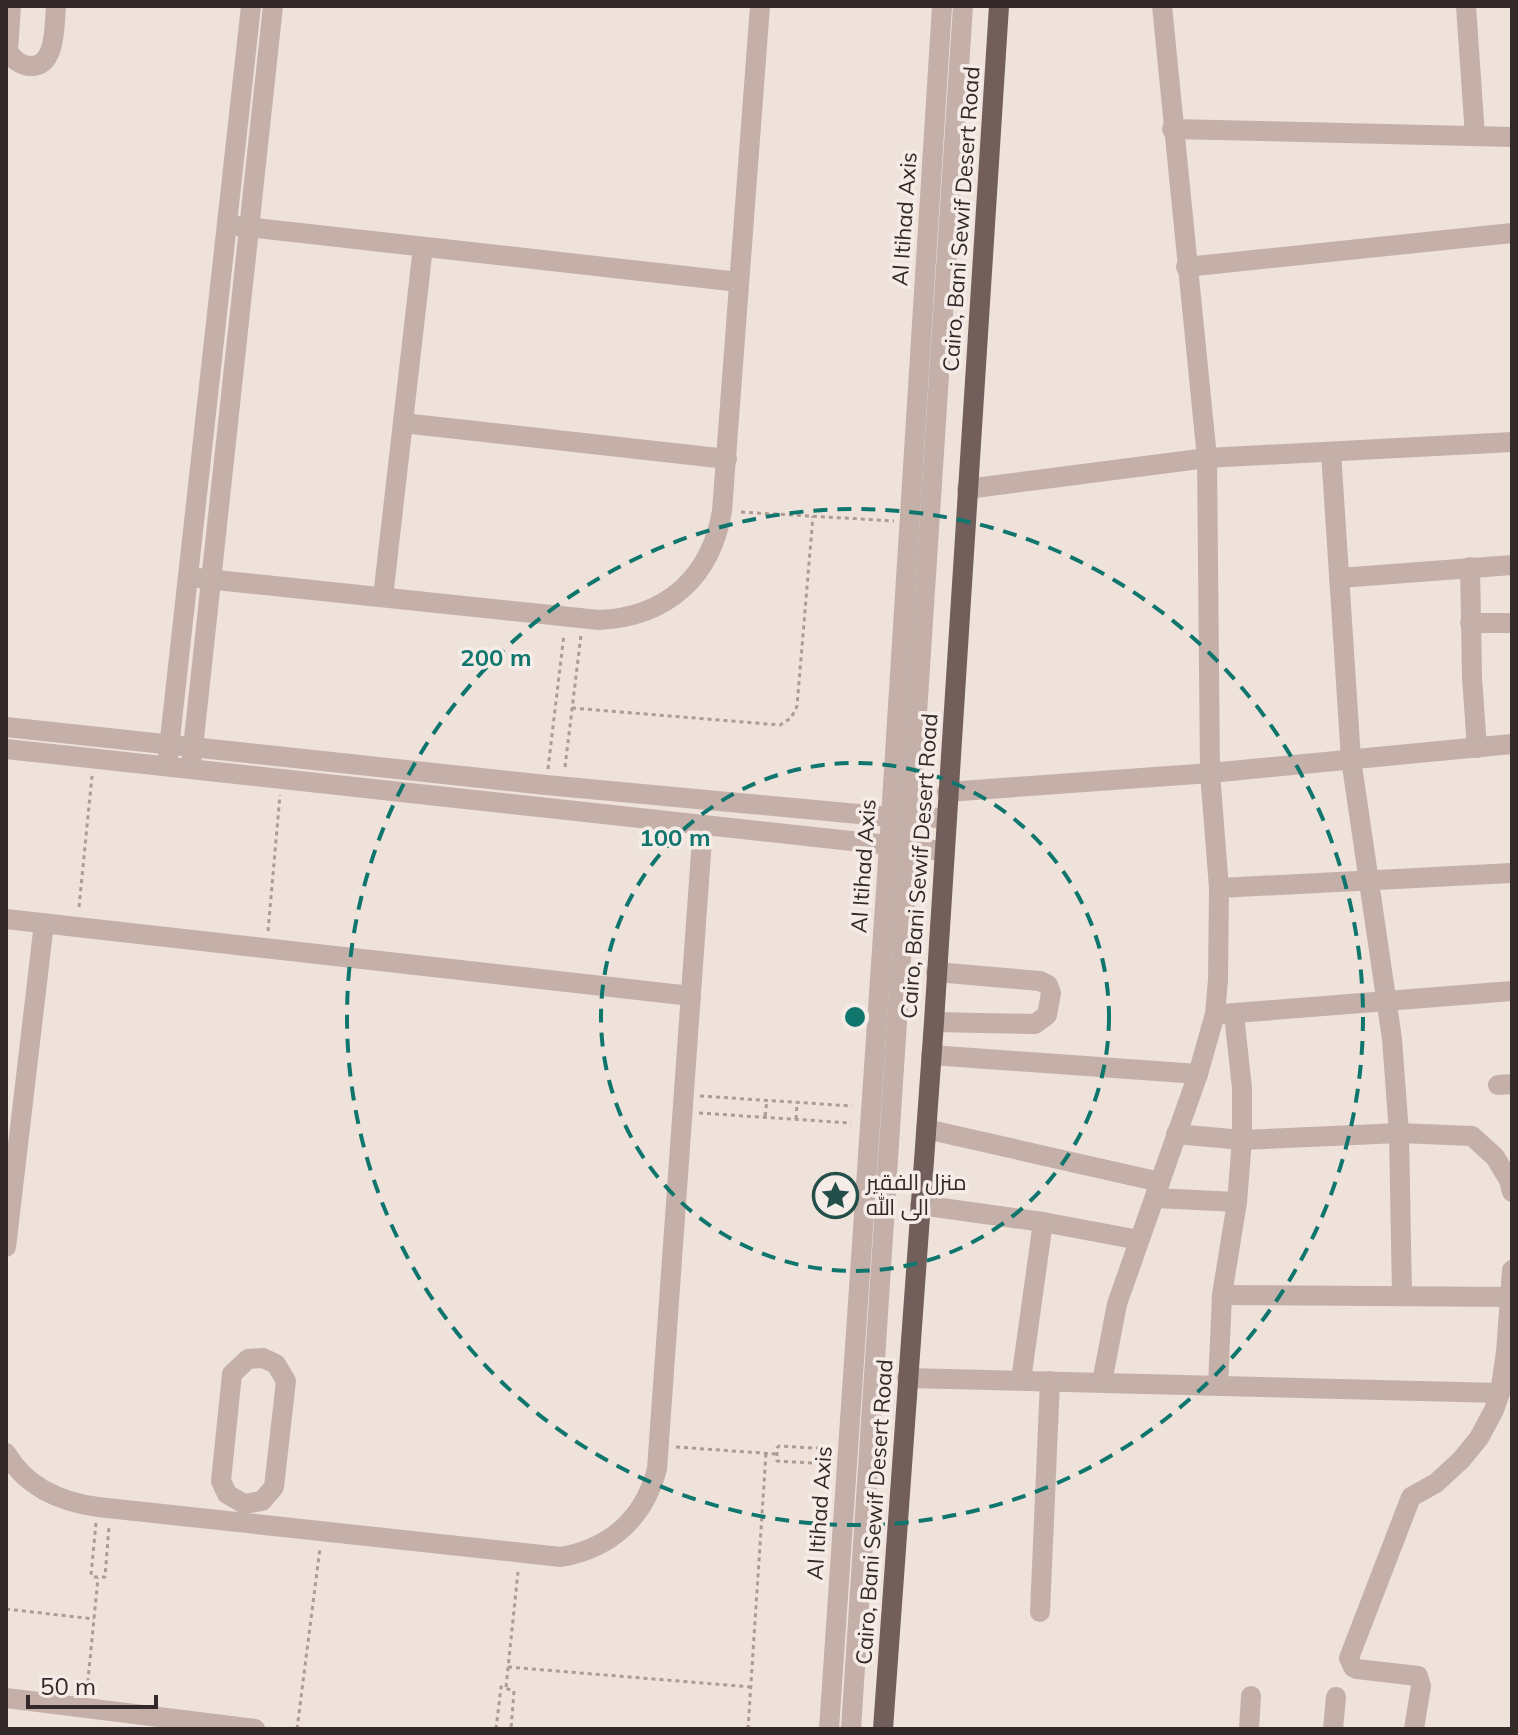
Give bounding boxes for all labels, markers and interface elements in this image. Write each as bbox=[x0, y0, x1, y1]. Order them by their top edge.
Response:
street label: Cairo, Bani Sewif Desert Road bbox=[936, 65, 986, 373]
street label: Al Itihad Axis bbox=[885, 151, 923, 287]
text: 200 m bbox=[460, 642, 532, 672]
street label: Cairo, Bani Sewif Desert Road bbox=[894, 712, 944, 1020]
street label: Al Itihad Axis bbox=[844, 798, 882, 934]
text: 100 m bbox=[639, 822, 711, 852]
centre of rings bbox=[841, 1003, 869, 1031]
place label: منزل الفقير الى الله bbox=[864, 1168, 967, 1221]
place icon: منزل الفقير الى الله bbox=[811, 1171, 859, 1219]
street label: Cairo, Bani Sewif Desert Road bbox=[849, 1358, 899, 1666]
street label: Al Itihad Axis bbox=[800, 1445, 838, 1581]
scale bar bbox=[28, 1659, 156, 1709]
text: 50 m bbox=[40, 1671, 96, 1701]

